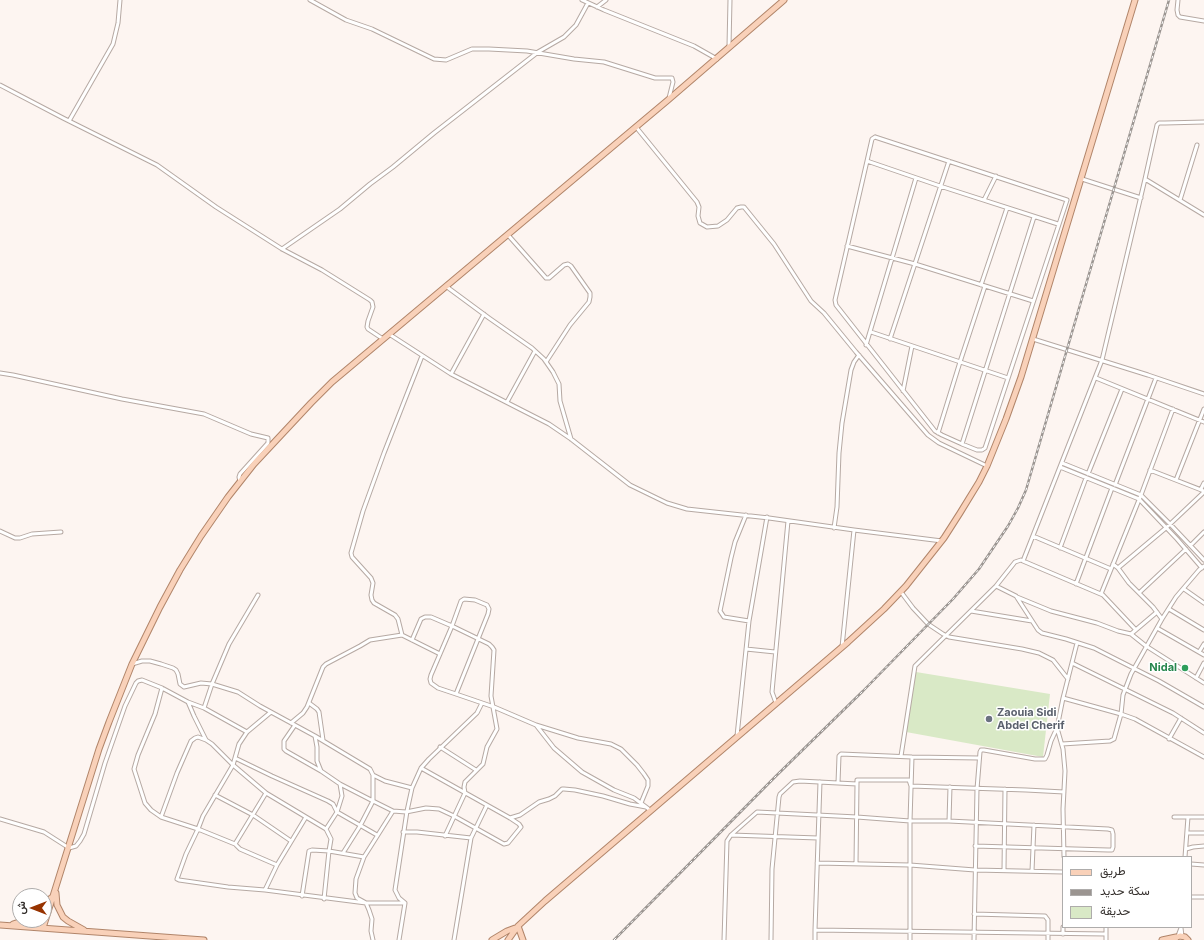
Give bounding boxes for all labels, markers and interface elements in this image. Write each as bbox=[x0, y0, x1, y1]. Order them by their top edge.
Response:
place label: Nidal bbox=[1149, 661, 1177, 675]
marker: Nidal bbox=[1180, 663, 1190, 673]
place label: Zaouia Sidi Abdel Cherif bbox=[997, 706, 1065, 732]
marker: Zaouia Sidi Abdel Cherif bbox=[984, 714, 994, 724]
legend bbox=[1062, 856, 1192, 928]
text: طريق bbox=[1100, 863, 1125, 878]
text: سكة حديد bbox=[1100, 883, 1150, 898]
north arrow bbox=[12, 888, 52, 928]
text: ش bbox=[14, 901, 28, 915]
text: حديقة bbox=[1100, 903, 1130, 918]

